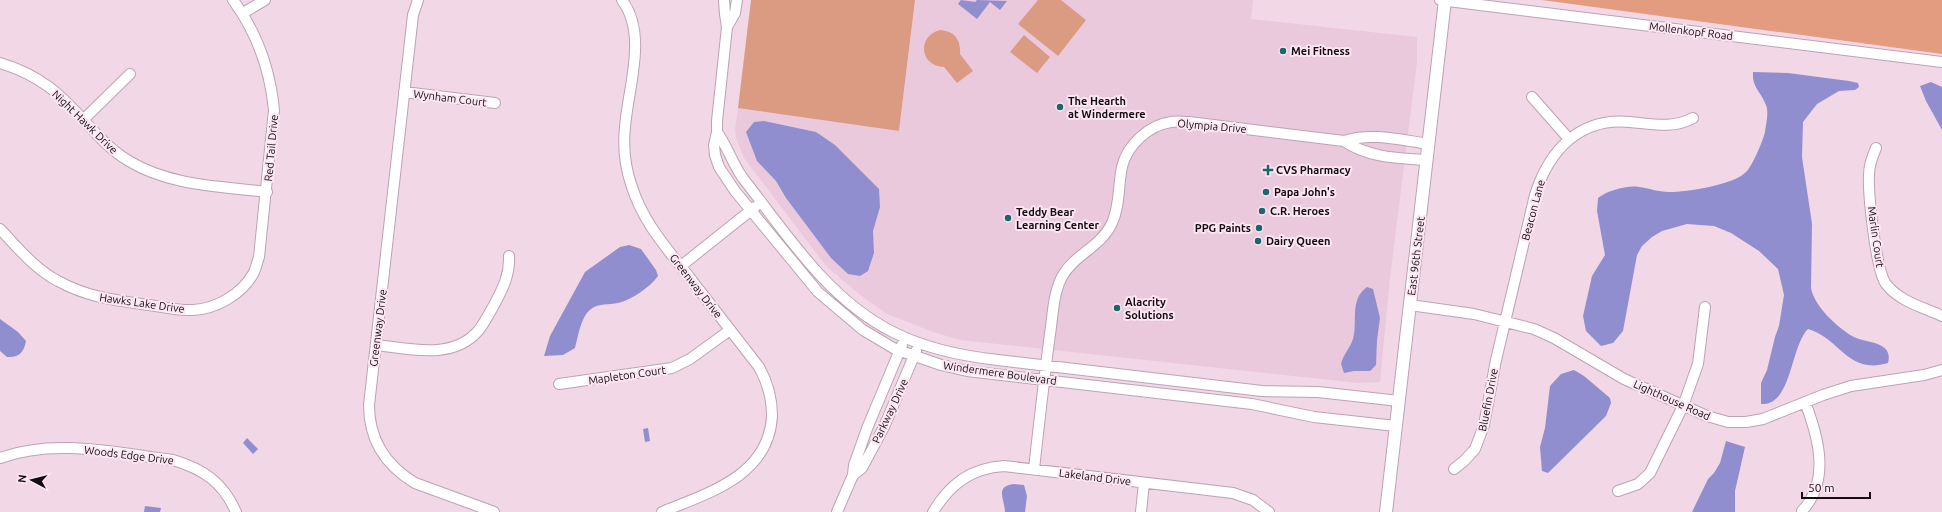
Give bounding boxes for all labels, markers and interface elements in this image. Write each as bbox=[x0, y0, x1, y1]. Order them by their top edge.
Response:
street label: Mollenkopf Road bbox=[1648, 20, 1734, 42]
place label: Mei Fitness bbox=[1291, 45, 1350, 57]
marker: Mei Fitness bbox=[1278, 46, 1288, 56]
street label: Night Hawk Drive bbox=[50, 88, 120, 156]
street label: Wynham Court bbox=[413, 88, 488, 109]
place label: The Hearth at Windermere bbox=[1068, 95, 1146, 120]
marker: The Hearth at Windermere bbox=[1055, 102, 1065, 112]
street label: Red Tail Drive bbox=[262, 114, 280, 182]
street label: Olympia Drive bbox=[1177, 117, 1247, 135]
place label: CVS Pharmacy bbox=[1276, 164, 1351, 176]
marker: CVS Pharmacy bbox=[1263, 165, 1273, 175]
street label: Beacon Lane bbox=[1519, 178, 1547, 242]
place label: Papa John's bbox=[1274, 186, 1335, 198]
marker: Papa John's bbox=[1261, 187, 1271, 197]
place label: C.R. Heroes bbox=[1270, 205, 1330, 217]
place label: Teddy Bear Learning Center bbox=[1016, 206, 1099, 231]
marker: C.R. Heroes bbox=[1257, 206, 1267, 216]
street label: Marlin Court bbox=[1866, 206, 1886, 269]
marker: Teddy Bear Learning Center bbox=[1003, 213, 1013, 223]
street label: East 96th Street bbox=[1405, 215, 1427, 296]
place label: PPG Paints bbox=[1195, 222, 1251, 234]
marker: PPG Paints bbox=[1254, 223, 1264, 233]
place label: Dairy Queen bbox=[1266, 235, 1331, 247]
marker: Dairy Queen bbox=[1253, 236, 1263, 246]
street label: Greenway Drive bbox=[667, 252, 725, 320]
street label: Greenway Drive bbox=[367, 289, 389, 367]
street label: Hawks Lake Drive bbox=[99, 291, 185, 315]
place label: Alacrity Solutions bbox=[1125, 296, 1174, 321]
marker: Alacrity Solutions bbox=[1112, 303, 1122, 313]
street label: Windermere Boulevard bbox=[942, 359, 1058, 387]
street label: Mapleton Court bbox=[588, 364, 667, 386]
street label: Bluefin Drive bbox=[1476, 367, 1500, 433]
street label: Parkway Drive bbox=[870, 377, 910, 445]
street label: Lighthouse Road bbox=[1632, 378, 1712, 422]
street label: Woods Edge Drive bbox=[84, 444, 174, 466]
north arrow bbox=[12, 460, 52, 500]
street label: Lakeland Drive bbox=[1058, 467, 1132, 487]
text: N bbox=[16, 474, 29, 484]
scale bar bbox=[1802, 474, 1870, 500]
text: 50 m bbox=[1808, 481, 1835, 494]

